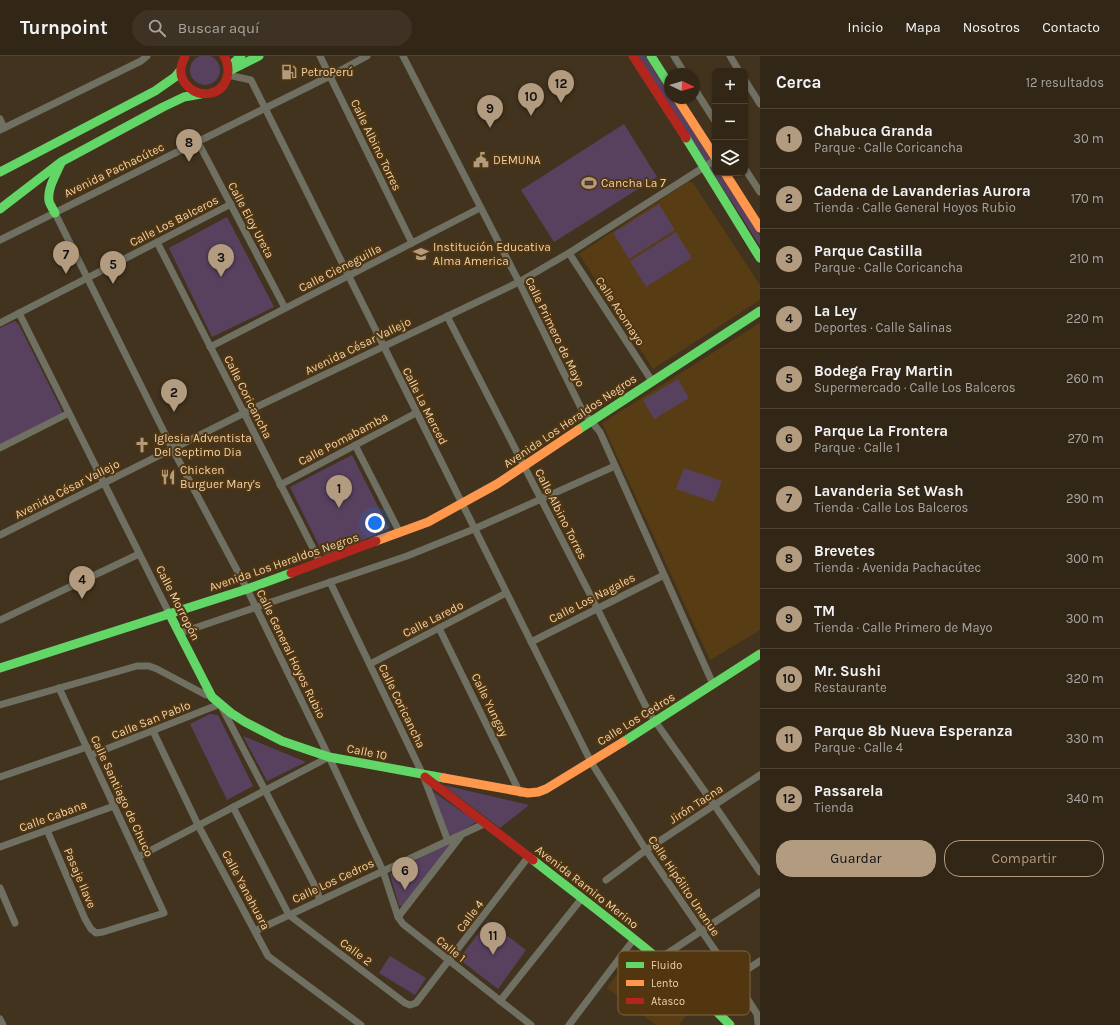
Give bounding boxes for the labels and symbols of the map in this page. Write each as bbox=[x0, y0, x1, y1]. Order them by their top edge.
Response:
fuel station icon: PetroPerú bbox=[280, 63, 298, 81]
place label: PetroPerú bbox=[301, 65, 354, 79]
north arrow bbox=[664, 68, 700, 104]
pin: 12 bbox=[548, 70, 574, 103]
pin: 10 bbox=[518, 83, 544, 116]
pin: 9 bbox=[477, 95, 503, 128]
street label: Calle Albino Torres bbox=[348, 97, 404, 193]
pin: 8 bbox=[176, 129, 202, 162]
street label: Avenida Pachacútec bbox=[62, 140, 166, 200]
public building icon: DEMUNA bbox=[472, 151, 490, 169]
place label: DEMUNA bbox=[493, 153, 541, 167]
sports icon: Cancha La 7 bbox=[580, 174, 598, 192]
place label: Cancha La 7 bbox=[601, 176, 666, 190]
street label: Calle Eloy Ureta bbox=[225, 180, 277, 260]
street label: Calle Los Balceros bbox=[127, 193, 221, 249]
place label: Institución Educativa Alma America bbox=[433, 240, 551, 268]
pin: 7 bbox=[53, 241, 79, 274]
street label: Calle Cieneguilla bbox=[296, 241, 384, 295]
pin: 3 bbox=[208, 244, 234, 277]
school or university icon: Institución Educativa Alma America bbox=[412, 245, 430, 263]
pin: 5 bbox=[100, 251, 126, 284]
street label: Calle Acomayo bbox=[593, 274, 647, 348]
street label: Calle Primero de Mayo bbox=[522, 275, 588, 389]
street label: Avenida César Vallejo bbox=[303, 314, 413, 378]
street label: Calle Coricancha bbox=[221, 353, 275, 441]
street label: Calle La Merced bbox=[399, 365, 451, 447]
street label: Avenida Los Heraldos Negros bbox=[501, 371, 639, 471]
pin: 2 bbox=[161, 379, 187, 412]
street label: Calle Pomabamba bbox=[296, 409, 390, 469]
place label: Iglesia Adventista Del Septimo Dia bbox=[154, 431, 252, 459]
church icon: Iglesia Adventista Del Septimo Dia bbox=[133, 436, 151, 454]
street label: Avenida César Vallejo bbox=[12, 456, 122, 522]
place label: Chicken Burguer Mary's bbox=[180, 463, 261, 491]
street label: Calle Albino Torres bbox=[532, 466, 590, 562]
restaurant icon: Chicken Burguer Mary's bbox=[159, 468, 177, 486]
pin: 1 bbox=[326, 475, 352, 508]
your location bbox=[365, 513, 385, 533]
street label: Avenida Los Heraldos Negros bbox=[207, 530, 361, 594]
street label: Calle Morropón bbox=[153, 563, 203, 643]
pin: 4 bbox=[69, 566, 95, 599]
street label: Calle Los Nagales bbox=[546, 570, 638, 626]
street label: Calle General Hoyos Rubio bbox=[254, 587, 328, 721]
street label: Calle Laredo bbox=[400, 598, 466, 640]
street label: Calle Coricancha bbox=[376, 662, 428, 750]
street label: Calle Yungay bbox=[469, 671, 512, 739]
street label: Calle Los Cedros bbox=[595, 690, 677, 748]
street label: Calle San Pablo bbox=[109, 698, 193, 742]
street label: Calle Santiago de Chuco bbox=[88, 733, 156, 859]
street label: Calle 10 bbox=[346, 741, 388, 763]
street label: Jirón Tacna bbox=[667, 782, 725, 826]
street label: Calle Cabana bbox=[17, 797, 89, 835]
street label: Calle Hipólito Unanue bbox=[645, 833, 723, 939]
street label: Avenida Ramiro Merino bbox=[533, 842, 641, 932]
street label: Pasaje Ilave bbox=[61, 846, 99, 910]
street label: Calle Yanahuara bbox=[219, 848, 273, 932]
street label: Calle Los Cedros bbox=[290, 856, 376, 906]
pin: 6 bbox=[392, 857, 418, 890]
street label: Calle 4 bbox=[453, 897, 487, 935]
pin: 11 bbox=[480, 922, 506, 955]
street label: Calle 1 bbox=[434, 933, 468, 965]
street label: Calle 2 bbox=[337, 935, 375, 969]
legend bbox=[618, 951, 750, 1015]
text: Fluido bbox=[651, 959, 682, 972]
text: Lento bbox=[651, 977, 679, 990]
text: Atasco bbox=[651, 995, 685, 1008]

